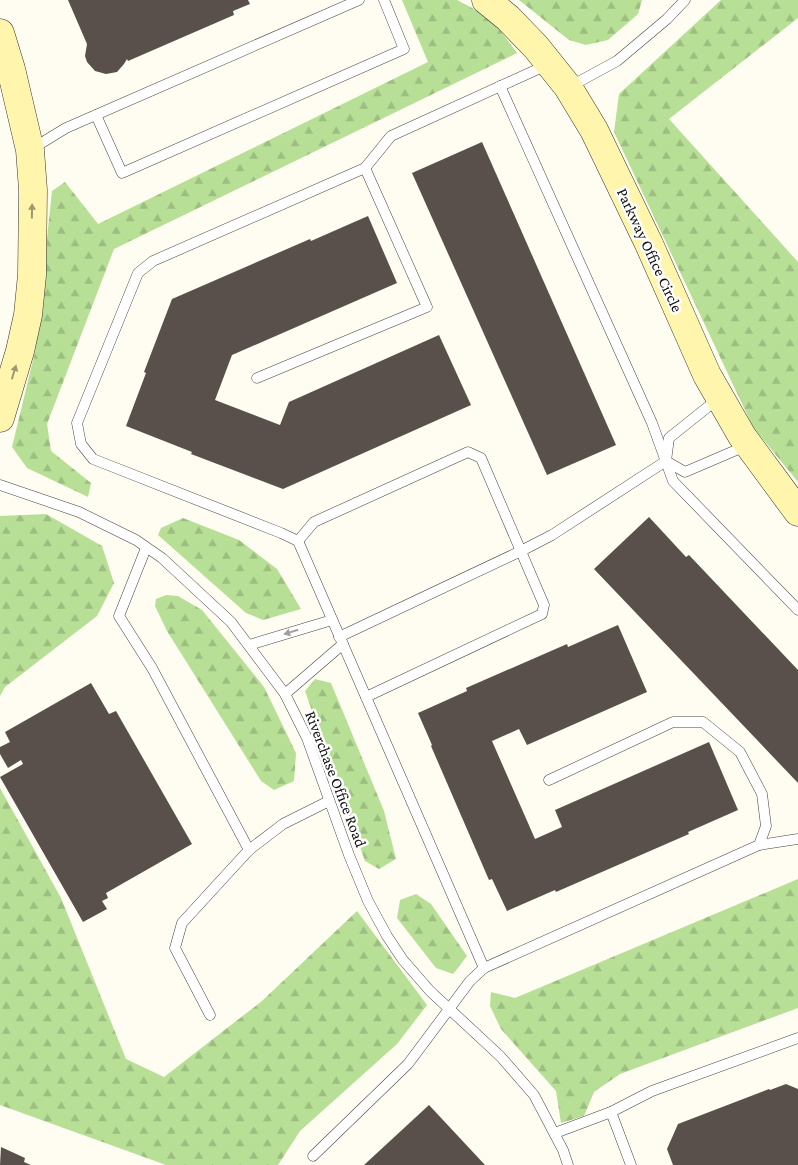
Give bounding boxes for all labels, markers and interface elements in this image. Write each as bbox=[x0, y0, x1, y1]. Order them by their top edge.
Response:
street label: Parkway Office Circle bbox=[613, 185, 686, 315]
one-way arrow bbox=[29, 203, 37, 219]
one-way arrow bbox=[11, 364, 18, 379]
one-way arrow bbox=[283, 629, 298, 637]
street label: Riverchase Office Road bbox=[302, 708, 370, 850]

